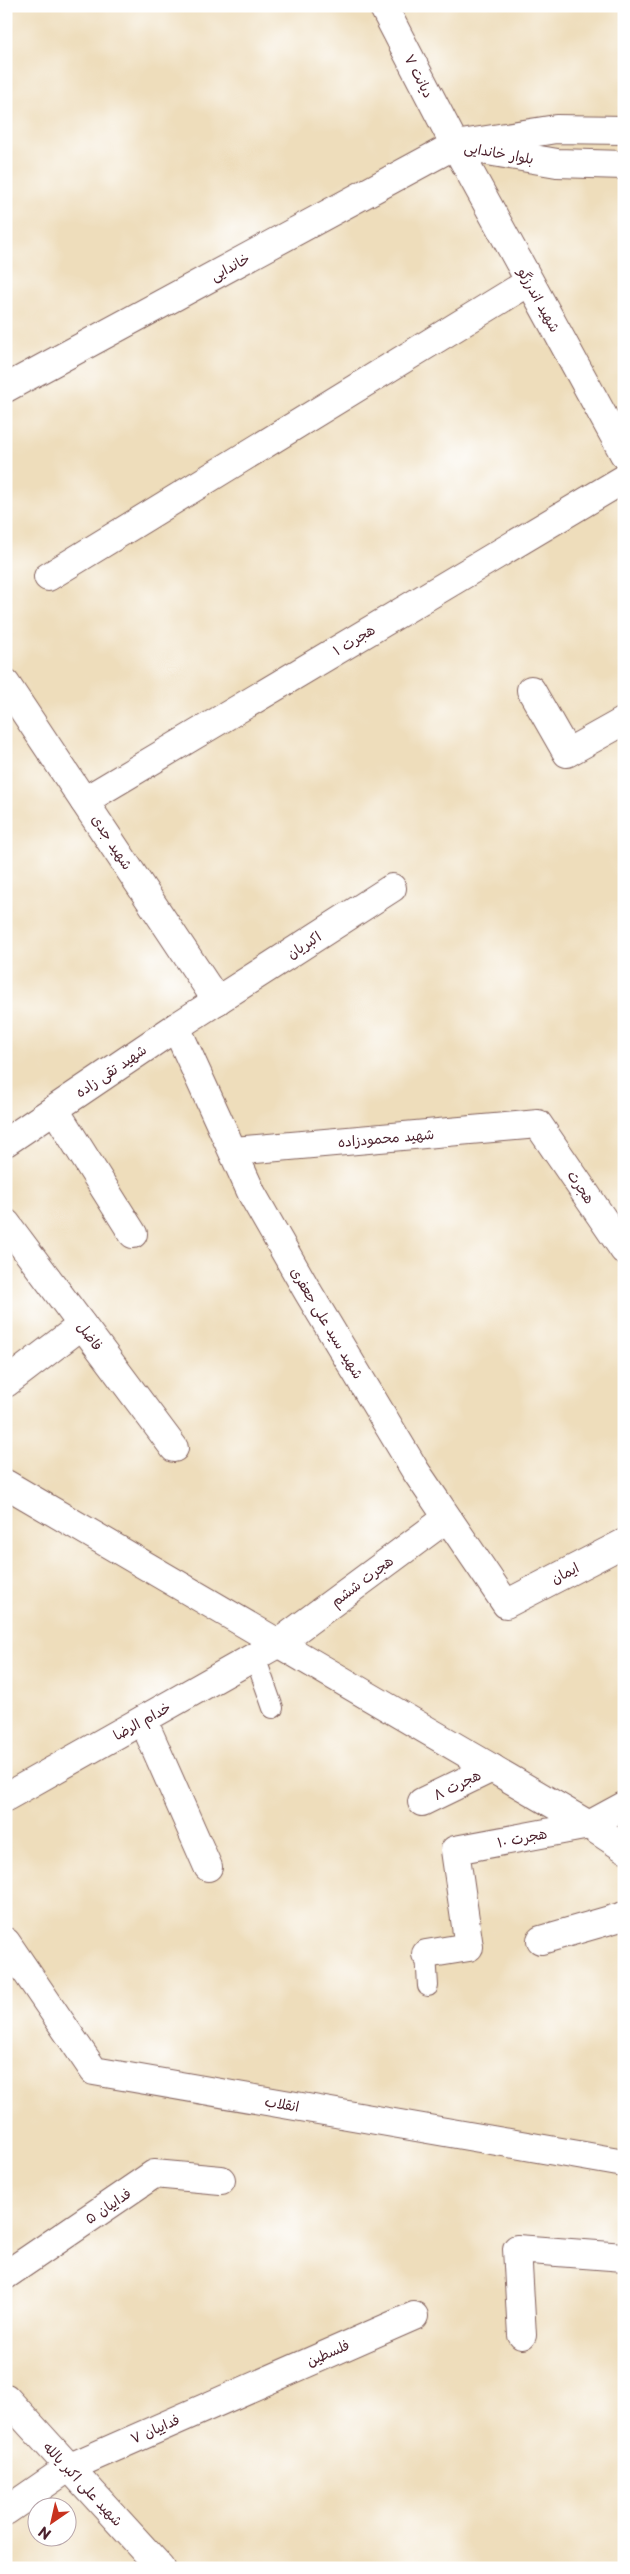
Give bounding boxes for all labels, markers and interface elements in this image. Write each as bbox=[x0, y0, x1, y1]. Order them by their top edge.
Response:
street label: دیانت ۷ bbox=[400, 50, 439, 101]
street label: بلوار خاندایی bbox=[463, 136, 535, 169]
street label: خاندایی bbox=[206, 247, 253, 286]
street label: شهید اندرزگو bbox=[513, 263, 566, 336]
street label: هجرت ۱ bbox=[329, 619, 379, 660]
street label: شهید جدی bbox=[87, 810, 138, 873]
street label: اکبریان bbox=[282, 926, 325, 964]
street label: شهید تقی زاده bbox=[71, 1039, 151, 1102]
street label: شهید محمودزاده bbox=[337, 1123, 435, 1152]
street label: هجرت bbox=[563, 1166, 600, 1208]
street label: شهید سید علی جعفری bbox=[286, 1263, 369, 1383]
street label: فاضل bbox=[72, 1317, 108, 1355]
street label: هجرت ششم bbox=[326, 1550, 398, 1612]
street label: ایمان bbox=[547, 1557, 582, 1588]
street label: خدام الرضا bbox=[109, 1696, 175, 1746]
street label: هجرت ۸ bbox=[429, 1764, 484, 1805]
street label: هجرت ۱۰ bbox=[495, 1822, 549, 1853]
street label: انقلاب bbox=[263, 2090, 301, 2117]
street label: فداییان ۵ bbox=[80, 2182, 135, 2229]
street label: فلسطین bbox=[303, 2334, 353, 2371]
street label: فداییان ۷ bbox=[127, 2408, 183, 2449]
street label: شهید علی اکبر یالله bbox=[39, 2437, 128, 2531]
north arrow bbox=[28, 2496, 78, 2546]
text: N bbox=[34, 2521, 55, 2545]

